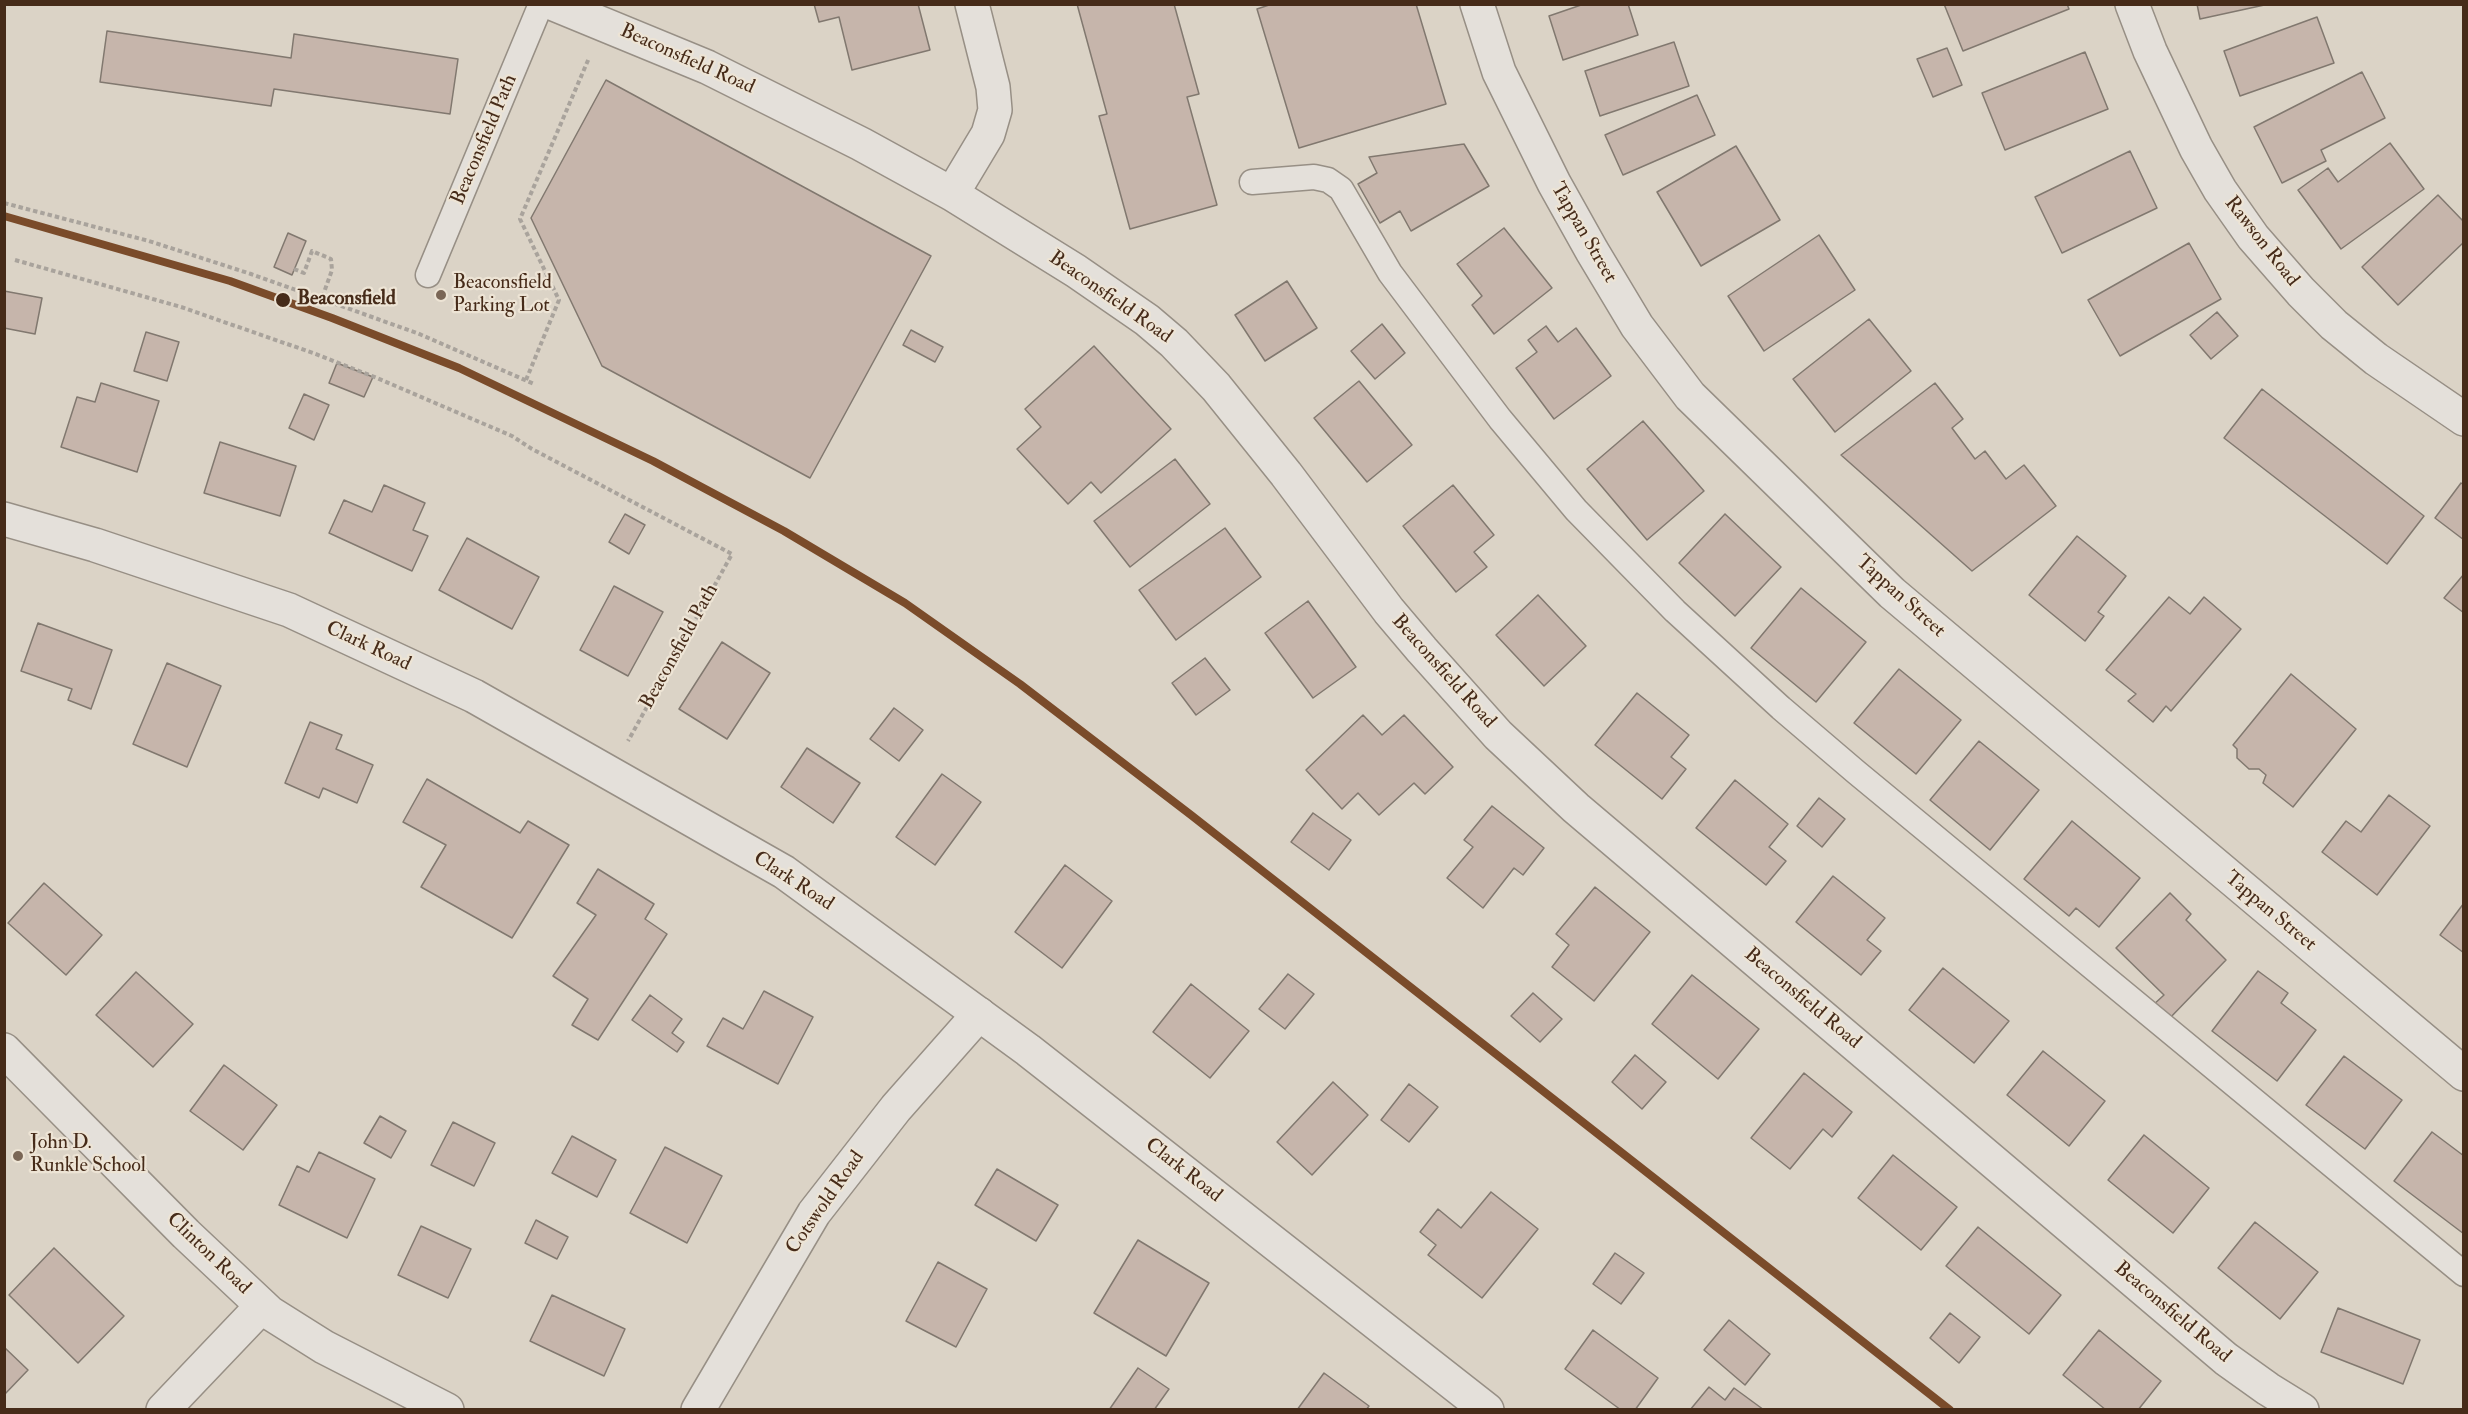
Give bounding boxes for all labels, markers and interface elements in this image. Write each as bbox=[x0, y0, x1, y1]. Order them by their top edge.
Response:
street label: Beaconsfield Road bbox=[616, 20, 758, 100]
street label: Beaconsfield Path bbox=[447, 71, 523, 209]
street label: Tappan Street bbox=[1545, 179, 1621, 287]
street label: Rawson Road bbox=[2218, 192, 2304, 292]
street label: Beaconsfield Road bbox=[1044, 247, 1176, 349]
place label: Beaconsfield Parking Lot bbox=[453, 272, 552, 319]
place label: Beaconsfield bbox=[297, 288, 396, 312]
marker: Beaconsfield Parking Lot bbox=[434, 288, 448, 302]
marker: Beaconsfield bbox=[274, 291, 292, 309]
street label: Tappan Street bbox=[1850, 551, 1950, 643]
street label: Beaconsfield Path bbox=[636, 580, 724, 714]
street label: Beaconsfield Road bbox=[1386, 610, 1500, 734]
street label: Clark Road bbox=[322, 617, 414, 677]
street label: Clark Road bbox=[748, 847, 838, 917]
street label: Tappan Street bbox=[2219, 867, 2321, 957]
street label: Beaconsfield Road bbox=[1739, 943, 1865, 1055]
place label: John D. Runkle School bbox=[30, 1132, 146, 1179]
street label: Clark Road bbox=[1140, 1134, 1226, 1208]
street label: Cotswold Road bbox=[782, 1147, 870, 1259]
marker: John D. Runkle School bbox=[11, 1149, 25, 1163]
street label: Clinton Road bbox=[161, 1208, 255, 1300]
street label: Beaconsfield Road bbox=[2109, 1257, 2235, 1369]

